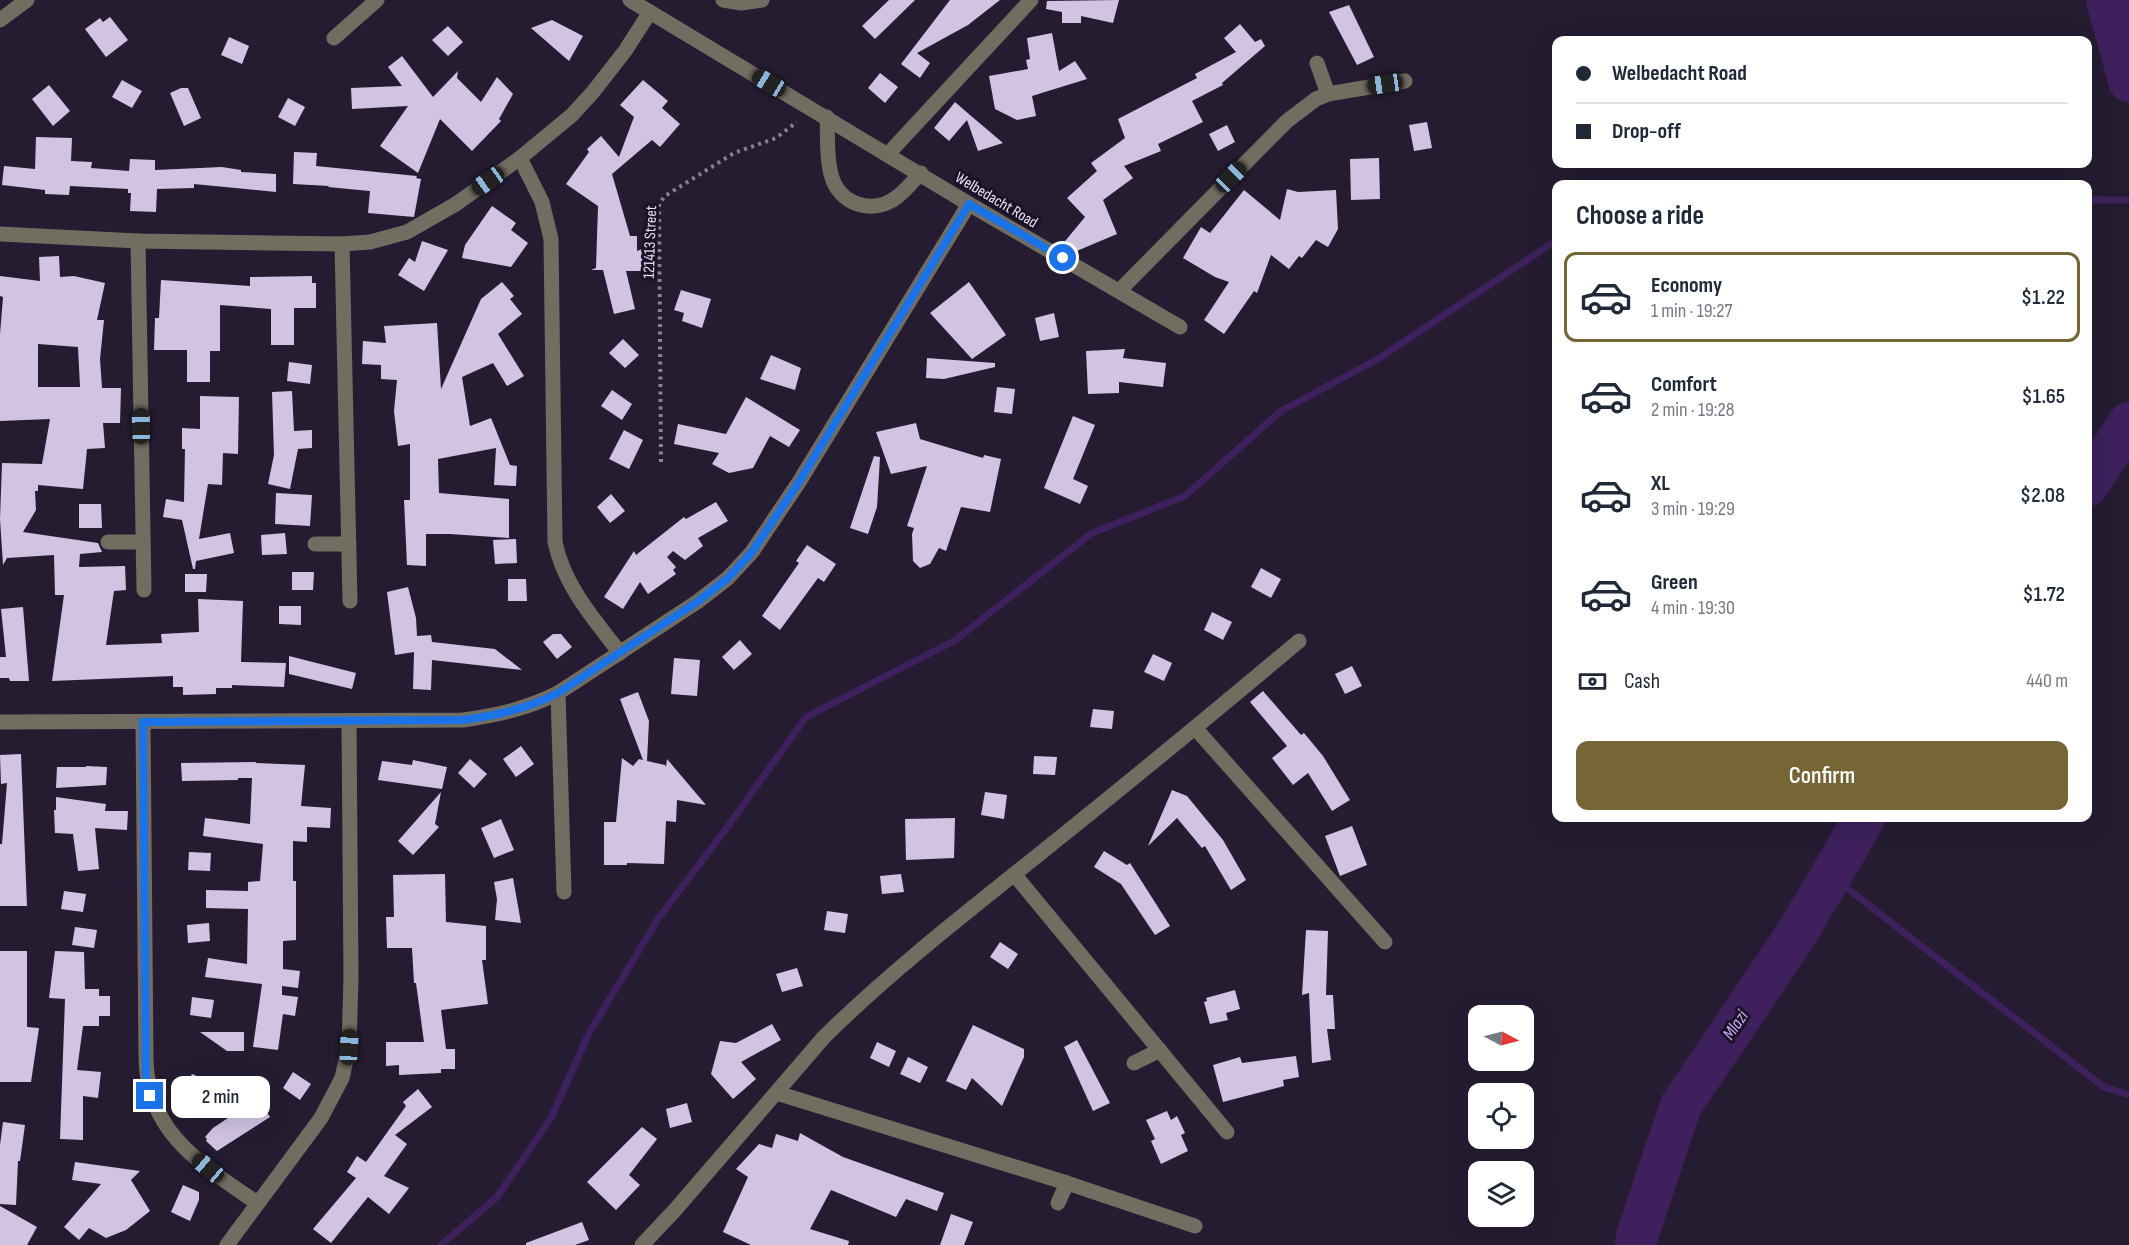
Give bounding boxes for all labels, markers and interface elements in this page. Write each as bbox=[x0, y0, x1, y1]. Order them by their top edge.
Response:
text: Welbedacht Road bbox=[1612, 60, 1747, 87]
car bbox=[749, 66, 789, 100]
car bbox=[1366, 73, 1404, 95]
text: Drop-off bbox=[1612, 118, 1681, 145]
car bbox=[1212, 158, 1250, 196]
car bbox=[468, 163, 508, 199]
street label: Welbedacht Road bbox=[952, 168, 1041, 232]
text: Choose a ride bbox=[1576, 200, 1704, 232]
street label: 121413 Street bbox=[640, 205, 661, 279]
route start bbox=[1049, 244, 1076, 271]
icon: car bbox=[1579, 270, 1633, 324]
text: Economy bbox=[1651, 272, 1722, 299]
text: $1.22 bbox=[2021, 284, 2065, 311]
text: 1 min · 19:27 bbox=[1651, 299, 1733, 323]
icon: car bbox=[1579, 369, 1633, 423]
text: Comfort bbox=[1651, 371, 1717, 398]
text: $1.65 bbox=[2022, 383, 2065, 410]
text: 2 min · 19:28 bbox=[1651, 398, 1735, 422]
car bbox=[132, 408, 150, 444]
icon: car bbox=[1579, 468, 1633, 522]
text: XL bbox=[1651, 470, 1670, 497]
text: $2.08 bbox=[2020, 482, 2065, 509]
text: 3 min · 19:29 bbox=[1651, 497, 1735, 521]
icon: car bbox=[1579, 567, 1633, 621]
text: Green bbox=[1651, 569, 1698, 596]
text: $1.72 bbox=[2023, 581, 2065, 608]
text: 4 min · 19:30 bbox=[1651, 596, 1735, 620]
icon: cash bbox=[1576, 665, 1609, 698]
text: Cash bbox=[1624, 668, 1660, 695]
text: 440 m bbox=[2026, 669, 2068, 693]
button: Confirm bbox=[1576, 741, 2068, 810]
north arrow bbox=[1468, 1005, 1534, 1071]
map controls bbox=[1468, 1005, 1534, 1227]
water label: Mlazi bbox=[1718, 1006, 1753, 1044]
car bbox=[339, 1029, 359, 1065]
callout: 2 min bbox=[171, 1075, 270, 1117]
route end bbox=[136, 1082, 163, 1109]
button: locate bbox=[1468, 1083, 1534, 1149]
text: 2 min bbox=[202, 1085, 239, 1109]
car bbox=[188, 1150, 228, 1186]
button: layers bbox=[1468, 1161, 1534, 1227]

